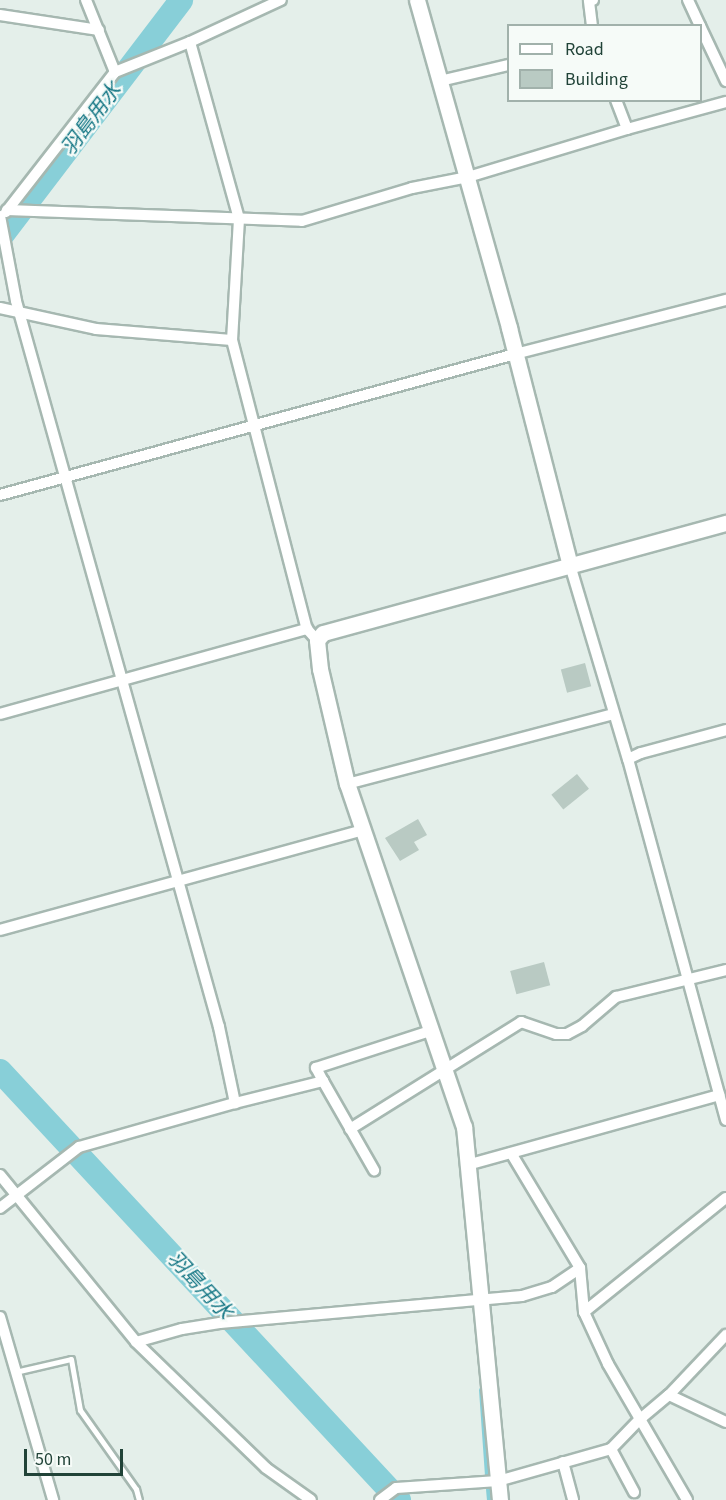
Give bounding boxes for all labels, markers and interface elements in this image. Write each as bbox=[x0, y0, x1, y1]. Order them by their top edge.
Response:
legend bbox=[507, 24, 702, 102]
text: Road bbox=[565, 37, 604, 62]
text: Building bbox=[565, 67, 628, 92]
water label: 羽島用水 bbox=[56, 78, 126, 160]
water label: 羽島用水 bbox=[162, 1246, 238, 1324]
scale bar bbox=[27, 1437, 126, 1475]
text: 50 m bbox=[35, 1447, 71, 1472]

